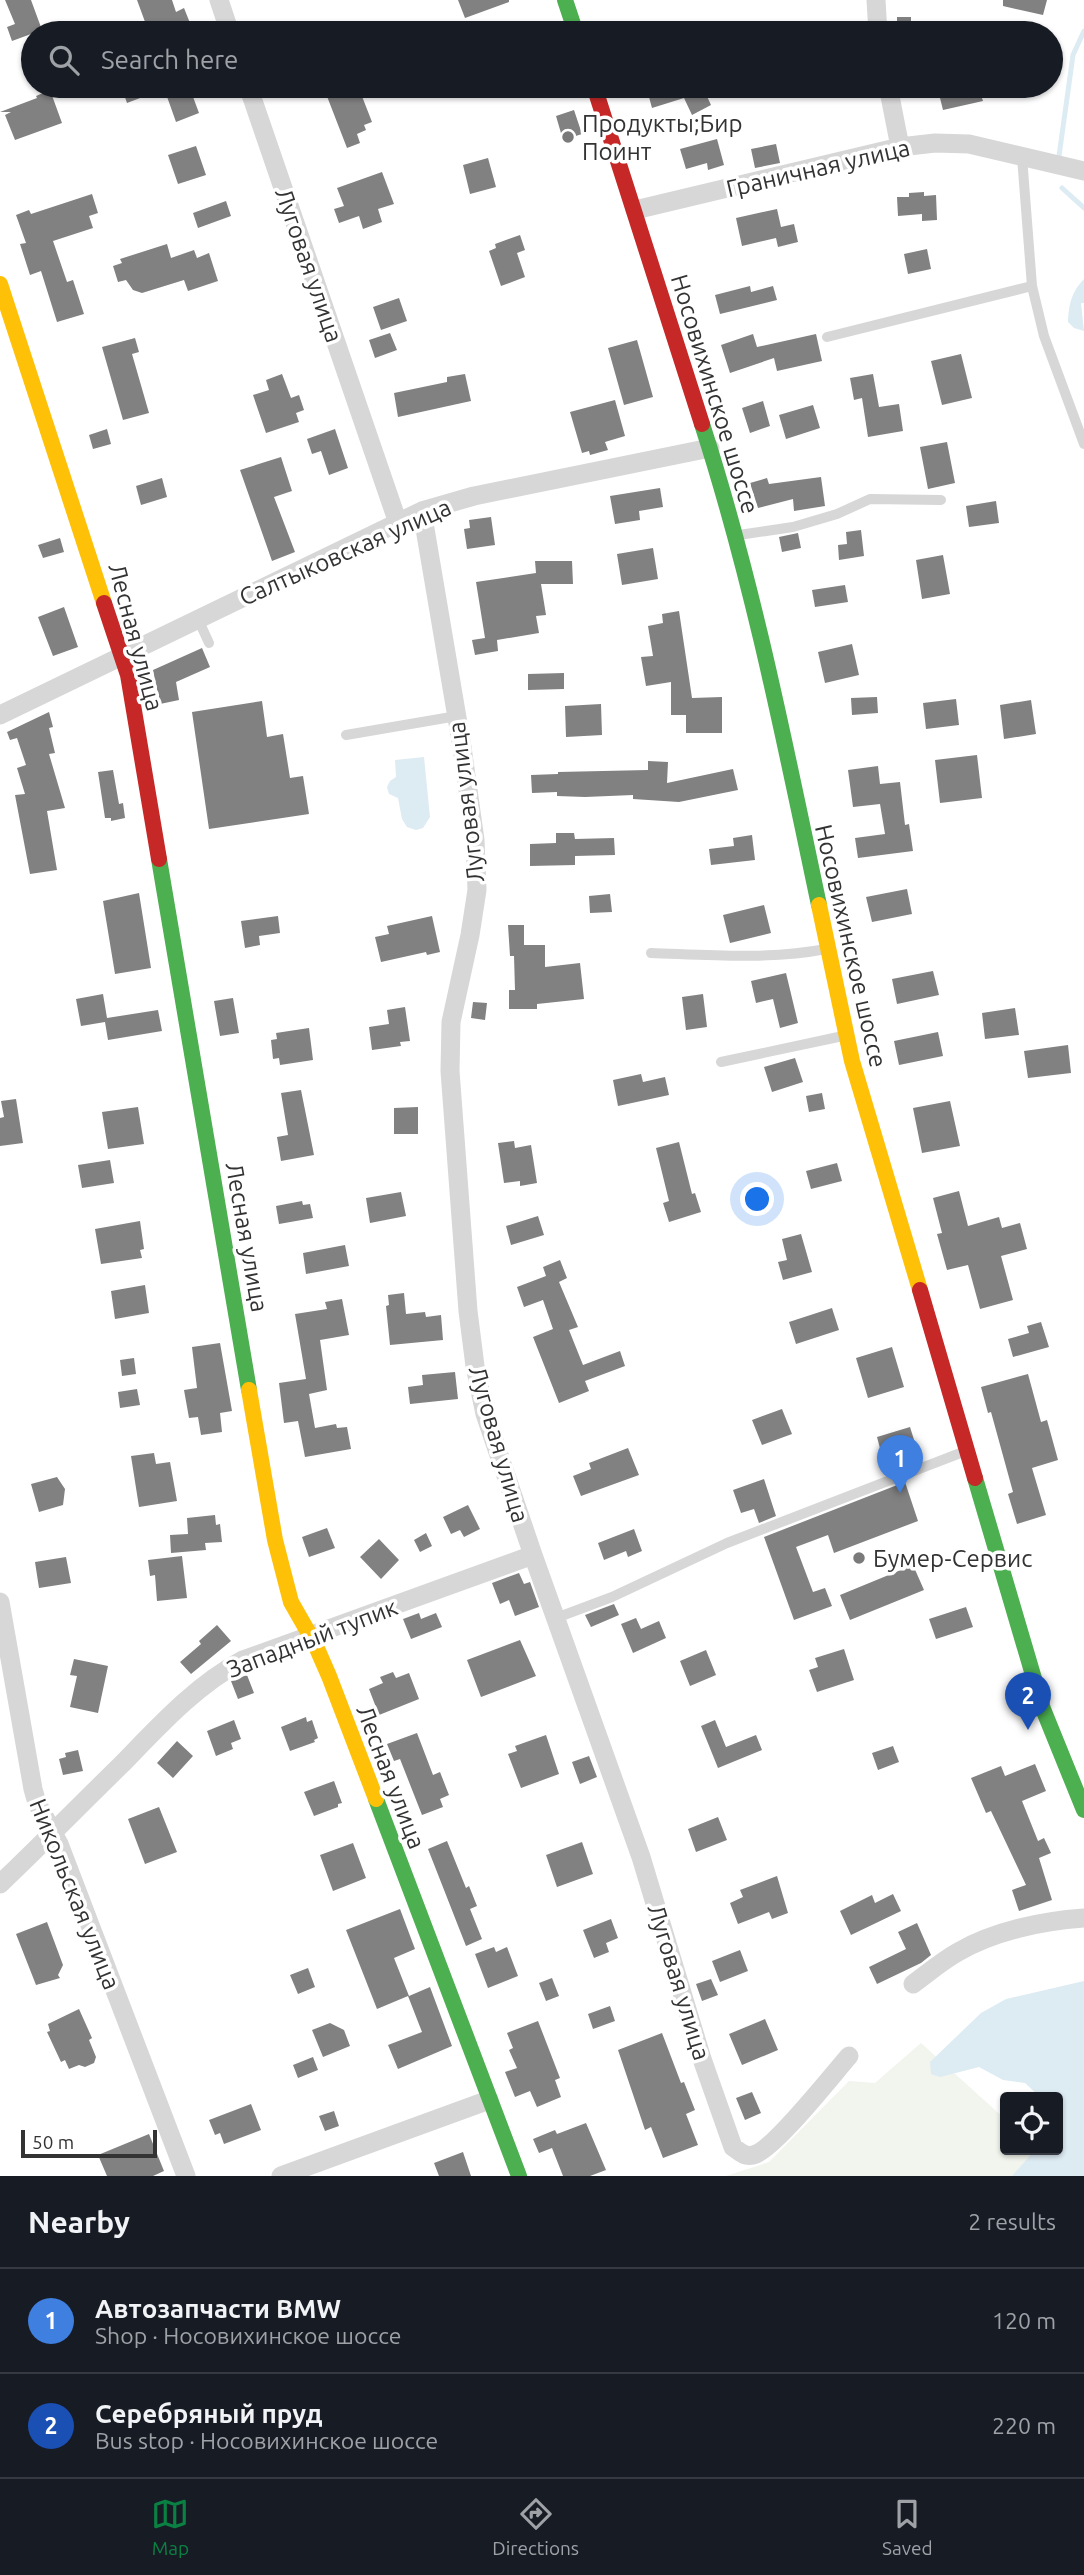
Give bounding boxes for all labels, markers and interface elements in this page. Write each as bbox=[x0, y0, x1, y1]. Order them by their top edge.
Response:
search box bbox=[21, 21, 1063, 98]
icon: search bbox=[45, 41, 83, 79]
text: Search here bbox=[101, 45, 238, 74]
place label: Продукты;Бир Поинт bbox=[582, 110, 742, 165]
marker: Продукты;Бир Поинт bbox=[560, 129, 576, 145]
street label: Граничная улица bbox=[724, 134, 912, 202]
street label: Луговая улица bbox=[270, 184, 348, 346]
street label: Носовихинское шоссе bbox=[666, 271, 764, 517]
street label: Салтыковская улица bbox=[235, 493, 455, 611]
street label: Лесная улица bbox=[103, 560, 169, 714]
street label: Луговая улица bbox=[443, 720, 489, 884]
street label: Носовихинское шоссе bbox=[810, 822, 892, 1070]
street label: Лесная улица bbox=[221, 1160, 273, 1314]
your location bbox=[740, 1182, 774, 1216]
street label: Луговая улица bbox=[464, 1363, 534, 1525]
pin: 1 bbox=[877, 1435, 923, 1493]
place label: Бумер-Сервис bbox=[873, 1545, 1032, 1572]
marker: Бумер-Сервис bbox=[851, 1550, 867, 1566]
street label: Западный тупик bbox=[223, 1593, 401, 1683]
pin: 2 bbox=[1005, 1672, 1051, 1730]
street label: Лесная улица bbox=[351, 1701, 431, 1853]
street label: Никольская улица bbox=[24, 1795, 126, 1993]
street label: Луговая улица bbox=[642, 1901, 716, 2063]
map controls bbox=[1000, 2092, 1063, 2155]
button: locate bbox=[1000, 2092, 1063, 2155]
scale bar bbox=[21, 2127, 158, 2159]
text: 50 m bbox=[32, 2131, 74, 2153]
text: Nearby bbox=[28, 2205, 130, 2239]
text: 2 results bbox=[968, 2209, 1056, 2234]
text: Автозапчасти BMW bbox=[95, 2294, 341, 2323]
text: 1 bbox=[45, 2308, 57, 2333]
text: 120 m bbox=[992, 2308, 1056, 2333]
text: Shop · Носовихинское шоссе bbox=[95, 2323, 402, 2348]
text: Серебряный пруд bbox=[95, 2399, 323, 2428]
text: 2 bbox=[45, 2413, 57, 2438]
text: 220 m bbox=[992, 2413, 1056, 2438]
text: Bus stop · Носовихинское шоссе bbox=[95, 2428, 438, 2453]
tab: Map bbox=[151, 2495, 189, 2559]
tab: Directions bbox=[492, 2495, 579, 2559]
tab: Saved bbox=[882, 2495, 933, 2559]

